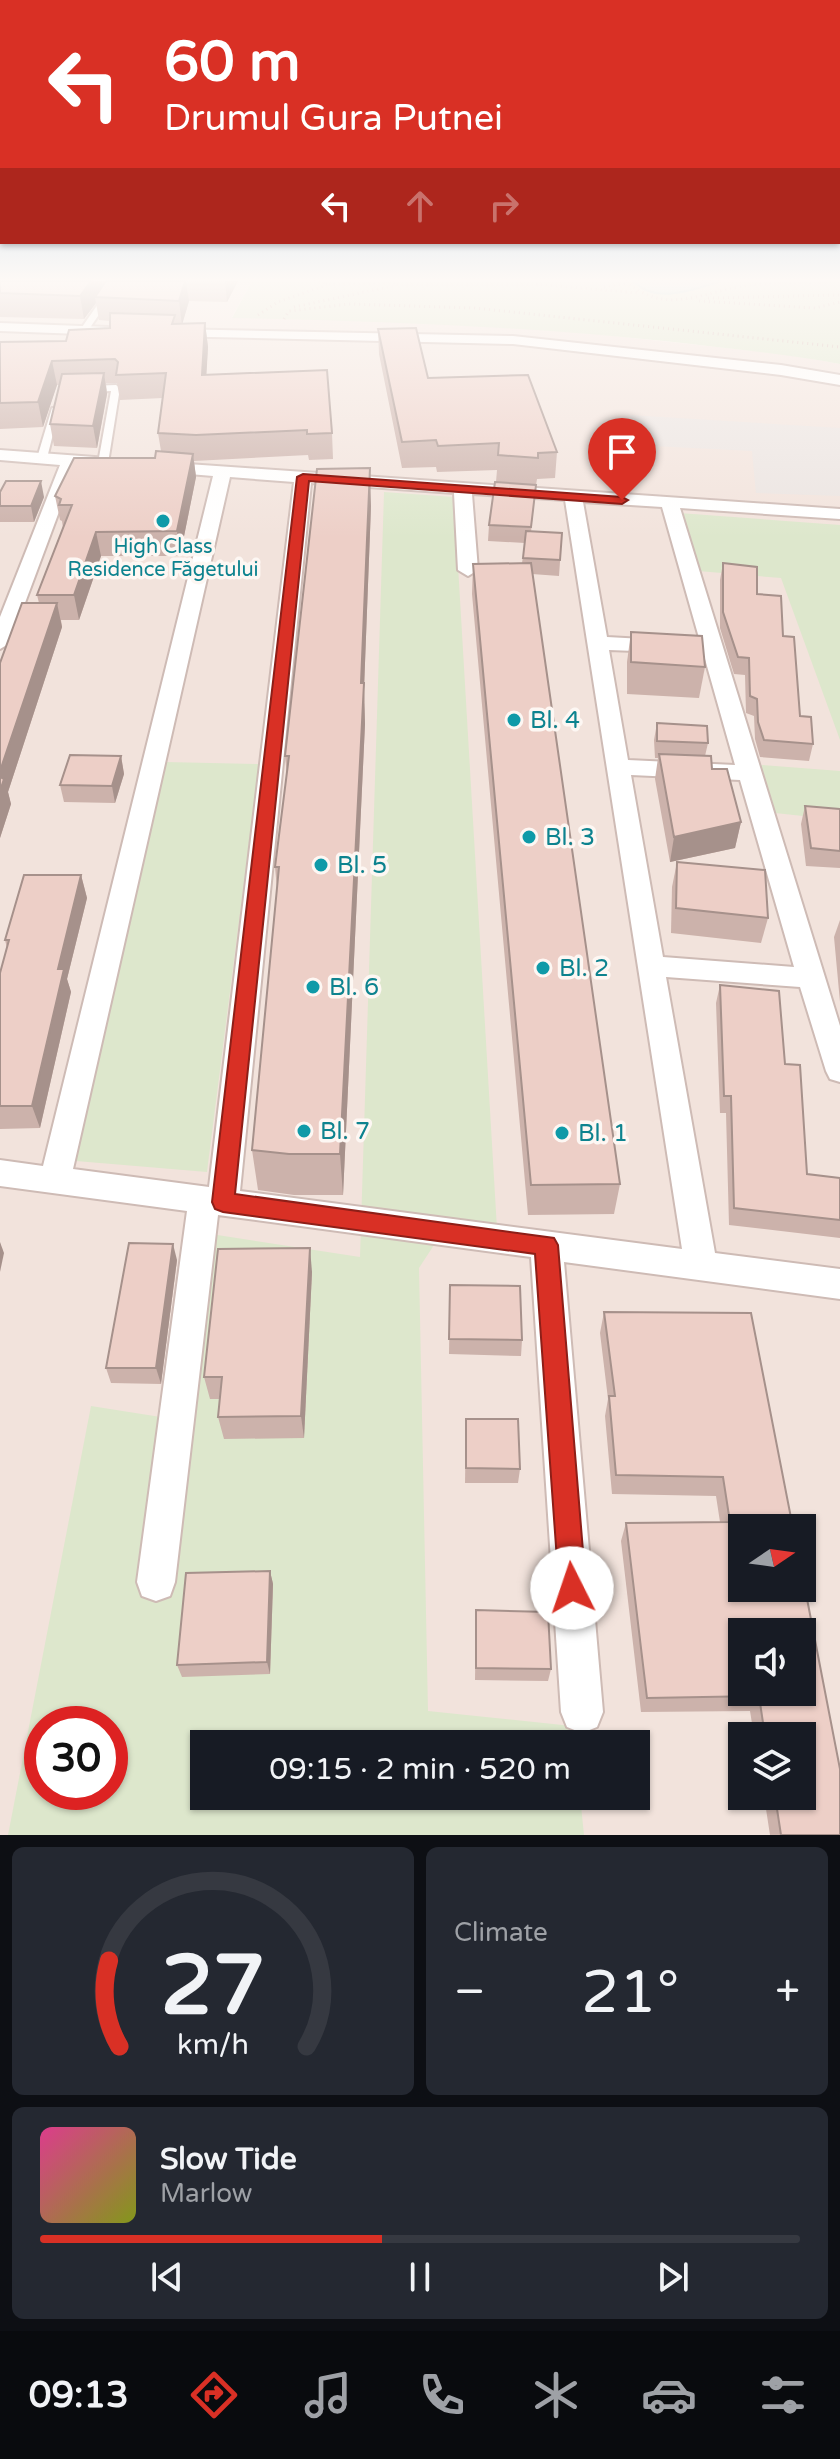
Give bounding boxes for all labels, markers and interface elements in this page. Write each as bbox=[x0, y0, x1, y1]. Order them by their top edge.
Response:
text: 60 m bbox=[164, 29, 300, 96]
icon: left bbox=[32, 32, 136, 136]
text: Drumul Gura Putnei bbox=[164, 97, 503, 140]
icon: left bbox=[314, 184, 358, 228]
icon: ahead bbox=[398, 184, 442, 228]
icon: right bbox=[482, 184, 526, 228]
pin bbox=[588, 418, 656, 500]
icon: arrive bbox=[600, 430, 644, 474]
marker: High Class Residence Făgetului bbox=[154, 512, 172, 530]
place label: High Class Residence Făgetului bbox=[67, 535, 259, 582]
place label: Bl. 4 bbox=[530, 706, 580, 735]
marker: Bl. 4 bbox=[505, 711, 523, 729]
place label: Bl. 3 bbox=[545, 823, 595, 852]
marker: Bl. 3 bbox=[520, 828, 538, 846]
place label: Bl. 5 bbox=[337, 851, 387, 880]
marker: Bl. 5 bbox=[312, 856, 330, 874]
place label: Bl. 2 bbox=[559, 954, 609, 983]
marker: Bl. 2 bbox=[534, 959, 552, 977]
place label: Bl. 6 bbox=[329, 973, 379, 1002]
marker: Bl. 6 bbox=[304, 978, 322, 996]
place label: Bl. 7 bbox=[320, 1117, 370, 1146]
place label: Bl. 1 bbox=[578, 1119, 628, 1148]
marker: Bl. 7 bbox=[295, 1122, 313, 1140]
marker: Bl. 1 bbox=[553, 1124, 571, 1142]
north arrow bbox=[728, 1514, 816, 1602]
map controls bbox=[728, 1514, 816, 1810]
position arrow bbox=[530, 1546, 614, 1630]
button: sound bbox=[728, 1618, 816, 1706]
speed limit sign: 30 bbox=[24, 1706, 128, 1810]
button: layers bbox=[728, 1722, 816, 1810]
text: 09:15 · 2 min · 520 m bbox=[269, 1751, 571, 1788]
text: Climate bbox=[454, 1917, 548, 1948]
text: 27 bbox=[161, 1937, 265, 2037]
text: 21° bbox=[581, 1957, 679, 2029]
text: − bbox=[454, 1966, 485, 2019]
text: + bbox=[775, 1966, 800, 2019]
text: km/h bbox=[177, 2028, 249, 2062]
text: Slow Tide bbox=[160, 2141, 297, 2178]
text: Marlow bbox=[160, 2178, 252, 2209]
icon: previous bbox=[145, 2255, 189, 2299]
icon: pause bbox=[398, 2255, 442, 2299]
icon: next bbox=[651, 2255, 695, 2299]
icon: directions bbox=[186, 2367, 242, 2423]
icon: music bbox=[300, 2367, 356, 2423]
icon: phone bbox=[414, 2367, 470, 2423]
icon: climate bbox=[528, 2367, 584, 2423]
icon: car bbox=[641, 2367, 697, 2423]
icon: filters bbox=[755, 2367, 811, 2423]
text: 09:13 bbox=[29, 2374, 129, 2417]

